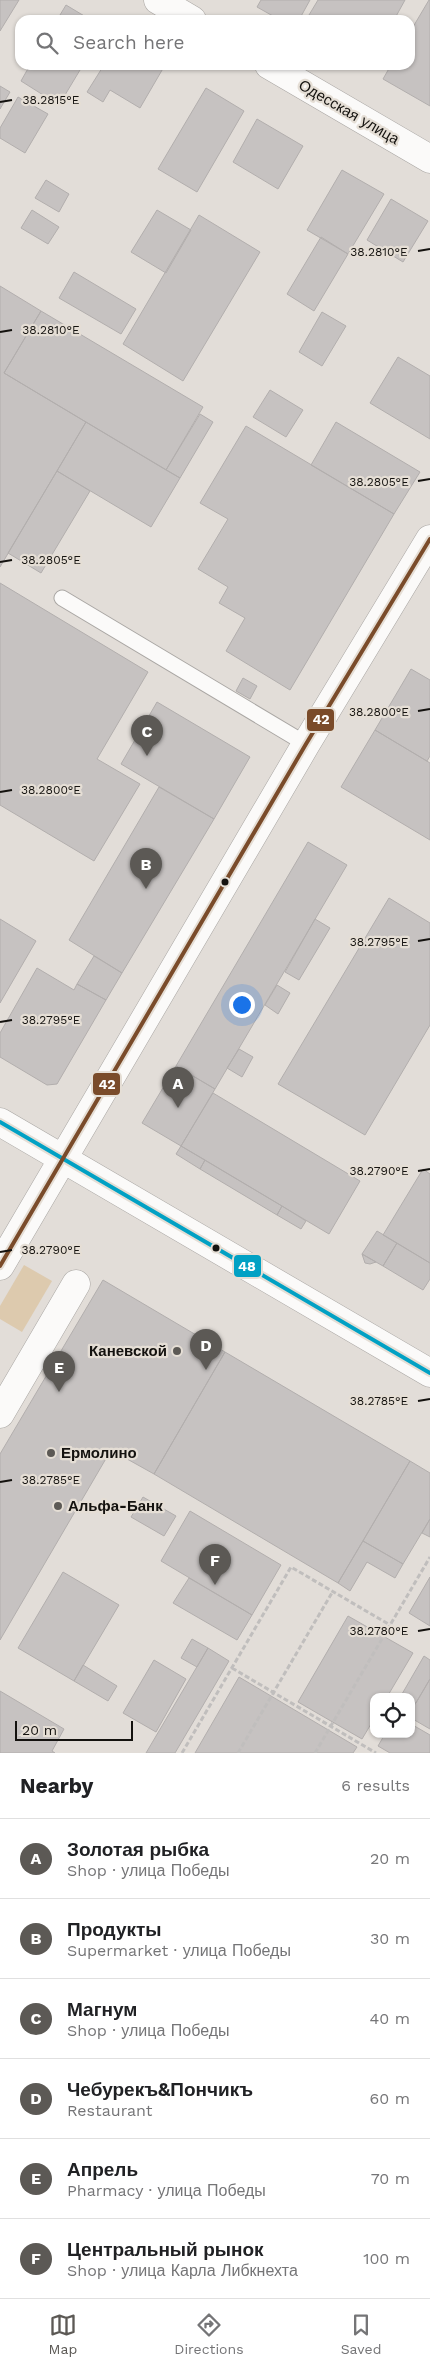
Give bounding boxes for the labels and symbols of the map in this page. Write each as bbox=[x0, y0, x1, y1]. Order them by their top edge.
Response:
street label: Одесская улица bbox=[296, 76, 403, 148]
text: 38.2815°E bbox=[23, 93, 80, 107]
text: 38.2810°E bbox=[350, 245, 408, 259]
text: 38.2810°E bbox=[22, 323, 80, 337]
text: 38.2805°E bbox=[349, 475, 409, 489]
text: 38.2805°E bbox=[21, 553, 81, 567]
text: 38.2800°E bbox=[349, 705, 409, 719]
line badge: 42 bbox=[306, 708, 335, 732]
text: 42 bbox=[312, 711, 330, 727]
pin: C bbox=[131, 715, 163, 756]
text: 38.2800°E bbox=[21, 783, 81, 797]
pin: B bbox=[130, 848, 162, 889]
unlabelled marker bbox=[220, 877, 230, 887]
text: 38.2795°E bbox=[350, 935, 409, 949]
your location bbox=[229, 992, 255, 1018]
text: 38.2795°E bbox=[22, 1013, 81, 1027]
pin: A bbox=[162, 1067, 194, 1108]
line badge: 42 bbox=[92, 1072, 121, 1096]
text: 42 bbox=[98, 1076, 116, 1092]
text: 38.2790°E bbox=[349, 1164, 409, 1178]
text: 38.2790°E bbox=[21, 1243, 81, 1257]
unlabelled marker bbox=[211, 1243, 221, 1253]
line badge: 48 bbox=[233, 1254, 262, 1278]
text: 48 bbox=[238, 1258, 256, 1274]
pin: D bbox=[190, 1329, 222, 1370]
place label: Каневской bbox=[89, 1342, 167, 1360]
marker: Каневской bbox=[171, 1345, 183, 1357]
pin: E bbox=[43, 1351, 75, 1392]
text: 38.2785°E bbox=[350, 1394, 409, 1408]
place label: Ермолино bbox=[61, 1444, 137, 1462]
marker: Ермолино bbox=[45, 1447, 57, 1459]
text: 38.2785°E bbox=[22, 1473, 81, 1487]
place label: Альфа-Банк bbox=[68, 1497, 163, 1515]
marker: Альфа-Банк bbox=[52, 1500, 64, 1512]
pin: F bbox=[199, 1544, 231, 1585]
text: 38.2780°E bbox=[350, 1624, 409, 1638]
scale bar bbox=[15, 1718, 132, 1741]

